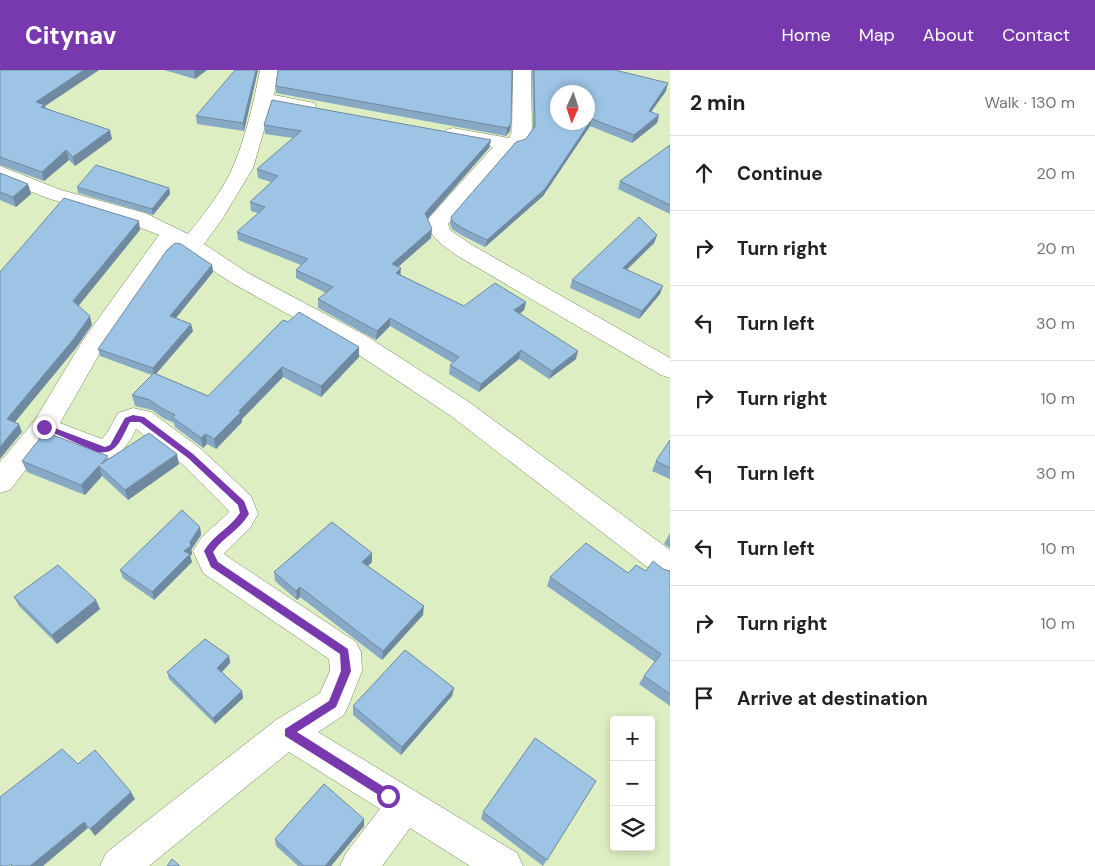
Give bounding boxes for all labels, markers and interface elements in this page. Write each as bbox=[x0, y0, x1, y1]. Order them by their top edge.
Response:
text: Citynav bbox=[25, 20, 116, 51]
text: Home bbox=[781, 23, 831, 47]
text: Map bbox=[859, 23, 895, 47]
text: About bbox=[923, 23, 974, 47]
text: Contact bbox=[1002, 23, 1070, 47]
north arrow bbox=[550, 85, 595, 130]
text: 2 min bbox=[690, 89, 746, 117]
text: Walk · 130 m bbox=[984, 92, 1075, 113]
icon: ahead bbox=[690, 159, 718, 187]
text: Continue bbox=[737, 161, 823, 186]
text: 20 m bbox=[1036, 163, 1075, 184]
icon: right bbox=[690, 234, 718, 262]
text: Turn right bbox=[737, 236, 827, 261]
text: 20 m bbox=[1036, 238, 1075, 259]
icon: left bbox=[690, 309, 718, 337]
text: Turn left bbox=[737, 311, 815, 336]
text: 30 m bbox=[1036, 313, 1075, 334]
icon: right bbox=[690, 384, 718, 412]
text: Turn right bbox=[737, 386, 827, 411]
text: 10 m bbox=[1041, 388, 1075, 409]
route end bbox=[33, 416, 56, 439]
icon: left bbox=[690, 459, 718, 487]
text: Turn left bbox=[737, 461, 815, 486]
text: 30 m bbox=[1036, 463, 1075, 484]
icon: left bbox=[690, 534, 718, 562]
text: Turn left bbox=[737, 536, 815, 561]
text: 10 m bbox=[1041, 538, 1075, 559]
icon: right bbox=[690, 609, 718, 637]
text: Turn right bbox=[737, 611, 827, 636]
text: 10 m bbox=[1041, 613, 1075, 634]
icon: arrive bbox=[690, 684, 718, 712]
text: Arrive at destination bbox=[737, 686, 928, 711]
map controls bbox=[610, 716, 655, 851]
button: + bbox=[610, 716, 655, 761]
button: − bbox=[610, 761, 655, 806]
route start bbox=[377, 785, 400, 808]
button: layers bbox=[610, 806, 655, 851]

